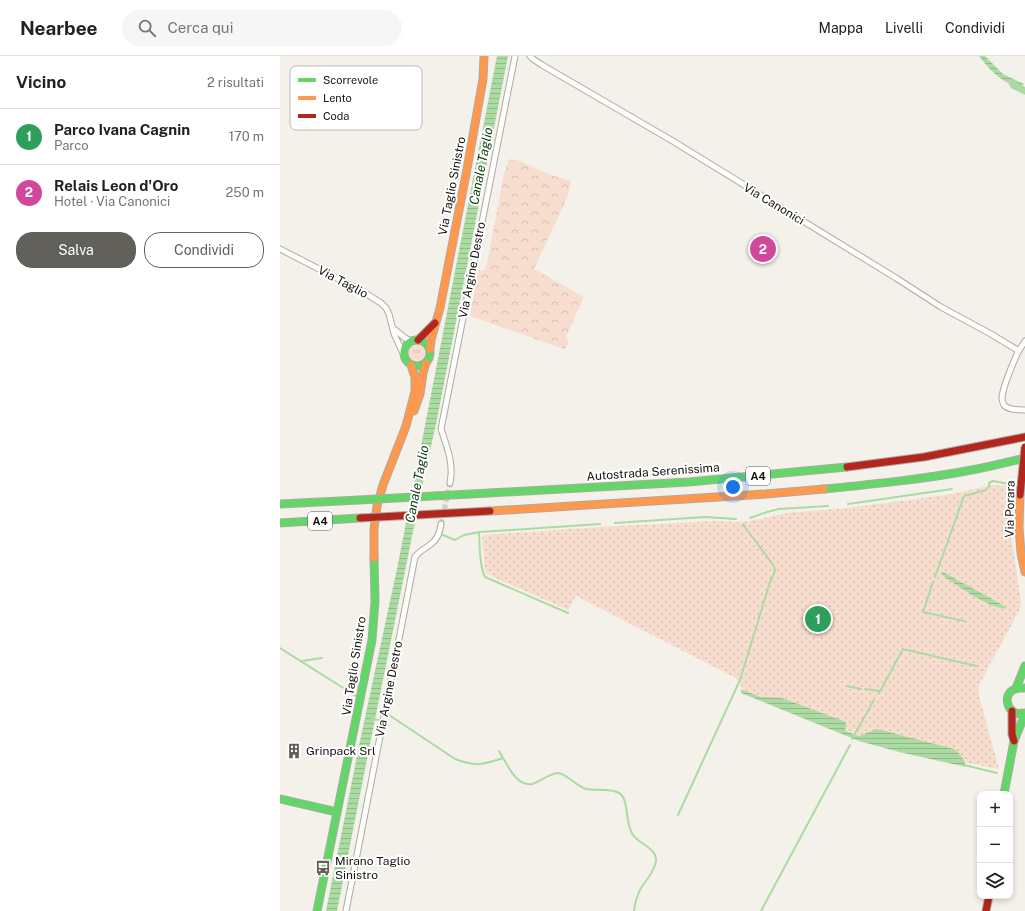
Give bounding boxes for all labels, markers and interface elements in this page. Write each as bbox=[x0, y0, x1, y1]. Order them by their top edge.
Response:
search box bbox=[122, 10, 402, 46]
text: Nearbee bbox=[20, 17, 98, 39]
icon: search bbox=[136, 17, 158, 39]
text: Cerca qui bbox=[168, 19, 233, 36]
text: Mappa bbox=[819, 20, 863, 36]
text: Livelli bbox=[885, 20, 923, 36]
text: Condividi bbox=[945, 20, 1005, 36]
legend bbox=[290, 66, 422, 130]
text: Vicino bbox=[16, 72, 66, 92]
text: Scorrevole bbox=[323, 74, 378, 86]
text: 2 risultati bbox=[207, 75, 264, 90]
text: Lento bbox=[323, 92, 352, 104]
text: Coda bbox=[323, 110, 349, 122]
text: Parco Ivana Cagnin bbox=[54, 121, 190, 138]
water label: Canale Taglio bbox=[466, 126, 496, 206]
text: 1 bbox=[26, 129, 32, 144]
text: 170 m bbox=[229, 129, 264, 144]
street label: Via Taglio Sinistro bbox=[436, 135, 468, 237]
text: Parco bbox=[54, 138, 89, 153]
text: Relais Leon d'Oro bbox=[54, 177, 178, 194]
street label: Via Canonici bbox=[741, 180, 807, 228]
text: 2 bbox=[25, 185, 33, 200]
text: 250 m bbox=[226, 185, 264, 200]
text: Hotel · Via Canonici bbox=[54, 194, 170, 209]
street label: Via Argine Destro bbox=[456, 220, 488, 319]
button: Salva bbox=[16, 232, 136, 268]
button: Condividi bbox=[144, 232, 264, 268]
pin: 2 bbox=[750, 234, 776, 264]
street label: Via Taglio bbox=[316, 263, 371, 301]
water label: Canale Taglio bbox=[402, 444, 432, 524]
street label: Autostrada Serenissima bbox=[586, 460, 720, 484]
road number: A4 bbox=[746, 467, 770, 485]
your location bbox=[723, 477, 743, 497]
street label: Via Porara bbox=[1003, 480, 1017, 538]
road number: A4 bbox=[308, 512, 332, 530]
pin: 1 bbox=[805, 604, 831, 634]
street label: Via Taglio Sinistro bbox=[339, 615, 369, 717]
street label: Via Argine Destro bbox=[373, 639, 405, 738]
building icon: Grinpack Srl bbox=[285, 742, 303, 760]
place label: Grinpack Srl bbox=[306, 744, 376, 758]
map controls bbox=[977, 791, 1013, 899]
button: + bbox=[977, 791, 1013, 827]
button: − bbox=[977, 827, 1013, 863]
place label: Mirano Taglio Sinistro bbox=[335, 854, 410, 882]
bus stop icon: Mirano Taglio Sinistro bbox=[314, 859, 332, 877]
button: layers bbox=[977, 863, 1013, 899]

